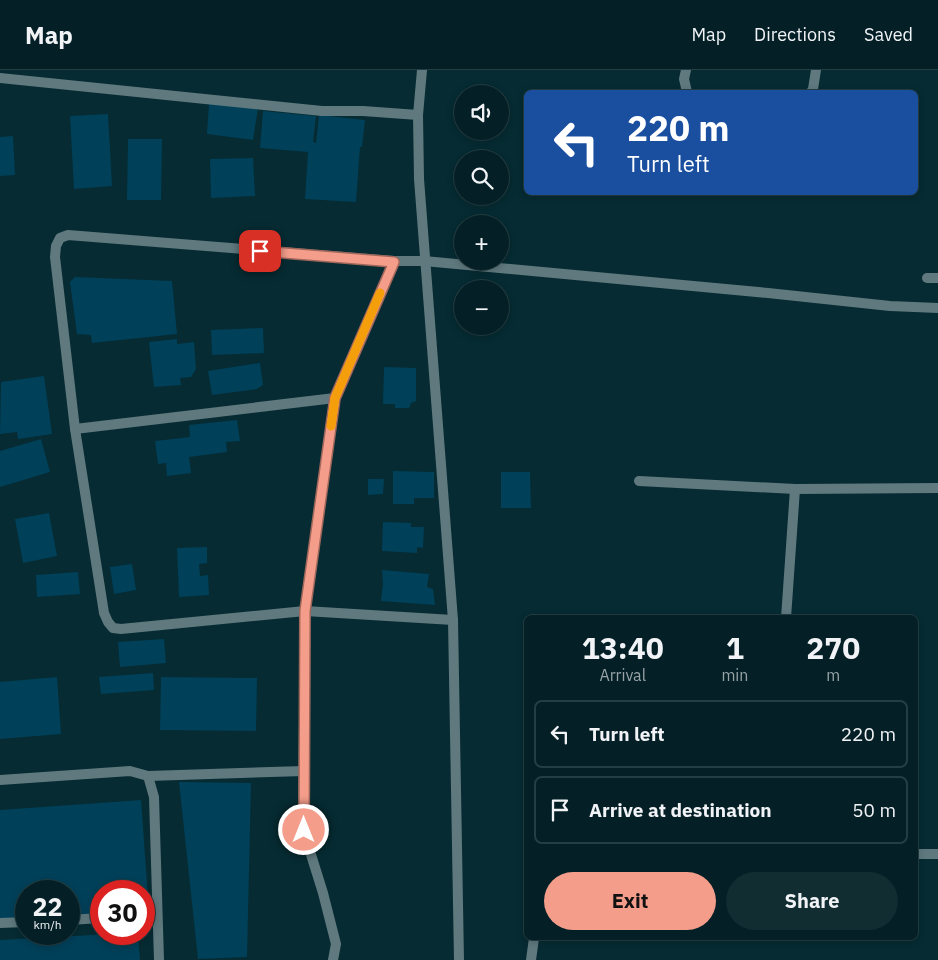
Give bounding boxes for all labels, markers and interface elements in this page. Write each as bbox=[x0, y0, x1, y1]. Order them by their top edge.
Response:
text: Map bbox=[25, 19, 73, 51]
text: Map bbox=[691, 23, 726, 46]
text: Directions bbox=[754, 23, 836, 46]
text: Saved bbox=[864, 23, 913, 46]
map controls bbox=[454, 85, 509, 335]
button: sound bbox=[454, 85, 509, 140]
text: 220 m bbox=[627, 105, 730, 151]
icon: left bbox=[544, 110, 609, 175]
text: Turn left bbox=[627, 149, 710, 178]
button: search bbox=[454, 150, 509, 205]
button: + bbox=[454, 215, 509, 270]
pin bbox=[239, 230, 281, 272]
icon: arrive bbox=[246, 237, 274, 265]
button: − bbox=[454, 280, 509, 335]
text: 13:40 bbox=[582, 628, 664, 667]
text: 1 bbox=[726, 628, 744, 667]
text: 270 bbox=[806, 628, 860, 667]
text: Arrival bbox=[599, 665, 646, 685]
text: min bbox=[721, 665, 748, 685]
text: m bbox=[826, 665, 840, 685]
icon: left bbox=[546, 720, 574, 748]
text: Turn left bbox=[589, 722, 665, 746]
text: 220 m bbox=[841, 722, 896, 746]
icon: arrive bbox=[546, 796, 574, 824]
text: Arrive at destination bbox=[589, 798, 772, 822]
text: 50 m bbox=[852, 798, 896, 822]
position arrow bbox=[277, 803, 329, 855]
button: Exit bbox=[544, 872, 716, 930]
button: Share bbox=[726, 872, 898, 930]
speed limit sign: 30 bbox=[90, 880, 155, 945]
text: 22 bbox=[32, 890, 63, 923]
text: km/h bbox=[33, 917, 62, 932]

